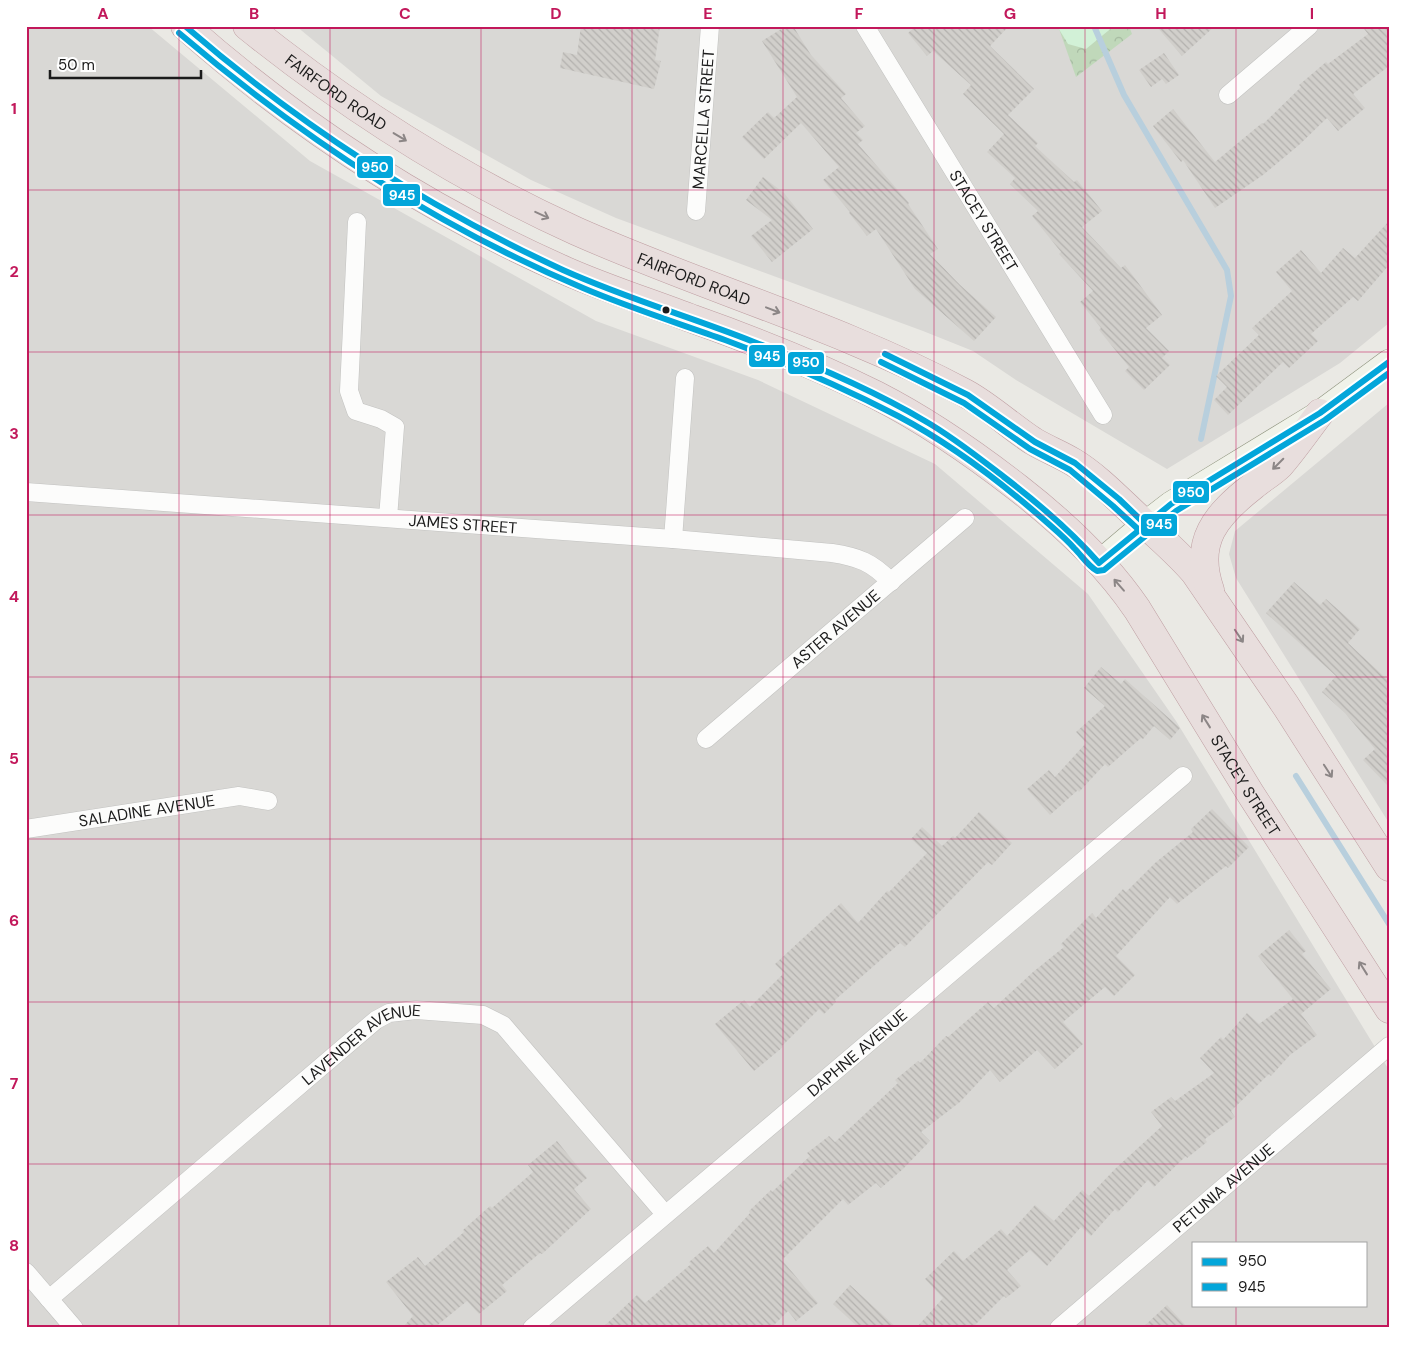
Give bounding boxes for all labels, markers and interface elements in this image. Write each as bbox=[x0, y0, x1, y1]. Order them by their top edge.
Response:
text: A bbox=[97, 3, 109, 24]
text: B bbox=[249, 3, 259, 24]
text: C bbox=[399, 3, 411, 24]
text: D bbox=[550, 3, 562, 24]
text: E bbox=[703, 3, 713, 24]
text: F bbox=[855, 3, 864, 24]
text: G bbox=[1004, 3, 1016, 24]
text: H bbox=[1155, 3, 1167, 24]
text: I bbox=[1310, 3, 1314, 24]
scale bar bbox=[50, 48, 201, 80]
street label: MARCELLA STREET bbox=[687, 48, 719, 190]
street label: FAIRFORD ROAD bbox=[281, 49, 391, 135]
text: 50 m bbox=[58, 55, 95, 75]
text: 1 bbox=[11, 98, 17, 119]
one-way arrow bbox=[392, 132, 406, 142]
line badge: 950 bbox=[356, 155, 394, 179]
text: 950 bbox=[361, 158, 389, 176]
street label: STACEY STREET bbox=[945, 166, 1023, 275]
line badge: 945 bbox=[382, 183, 421, 207]
text: 945 bbox=[389, 186, 415, 204]
one-way arrow bbox=[534, 211, 549, 220]
street label: FAIRFORD ROAD bbox=[634, 247, 754, 310]
text: 2 bbox=[9, 261, 19, 282]
unlabelled marker bbox=[661, 305, 671, 315]
one-way arrow bbox=[765, 306, 780, 315]
line badge: 945 bbox=[748, 344, 786, 368]
text: 945 bbox=[754, 347, 780, 365]
line badge: 950 bbox=[787, 351, 825, 375]
text: 950 bbox=[792, 353, 820, 371]
text: 3 bbox=[9, 423, 19, 444]
one-way arrow bbox=[1273, 458, 1285, 470]
line badge: 950 bbox=[1172, 480, 1210, 504]
text: 950 bbox=[1177, 483, 1205, 501]
street label: JAMES STREET bbox=[408, 509, 518, 538]
line badge: 945 bbox=[1140, 513, 1178, 537]
text: 945 bbox=[1146, 515, 1172, 533]
one-way arrow bbox=[1113, 578, 1125, 591]
street label: ASTER AVENUE bbox=[786, 585, 884, 673]
text: 4 bbox=[9, 586, 19, 607]
one-way arrow bbox=[1234, 628, 1244, 642]
one-way arrow bbox=[1201, 715, 1211, 729]
street label: STACEY STREET bbox=[1206, 731, 1285, 840]
text: 5 bbox=[9, 748, 19, 769]
one-way arrow bbox=[1323, 764, 1333, 778]
street label: SALADINE AVENUE bbox=[77, 789, 216, 831]
text: 6 bbox=[9, 910, 19, 931]
one-way arrow bbox=[1357, 962, 1367, 976]
street label: LAVENDER AVENUE bbox=[297, 999, 422, 1089]
street label: DAPHNE AVENUE bbox=[803, 1004, 911, 1101]
text: 7 bbox=[10, 1073, 19, 1094]
street label: PETUNIA AVENUE bbox=[1168, 1138, 1278, 1237]
text: 8 bbox=[9, 1235, 19, 1256]
legend bbox=[1192, 1242, 1368, 1306]
text: 950 bbox=[1238, 1251, 1267, 1271]
text: 945 bbox=[1238, 1277, 1266, 1297]

